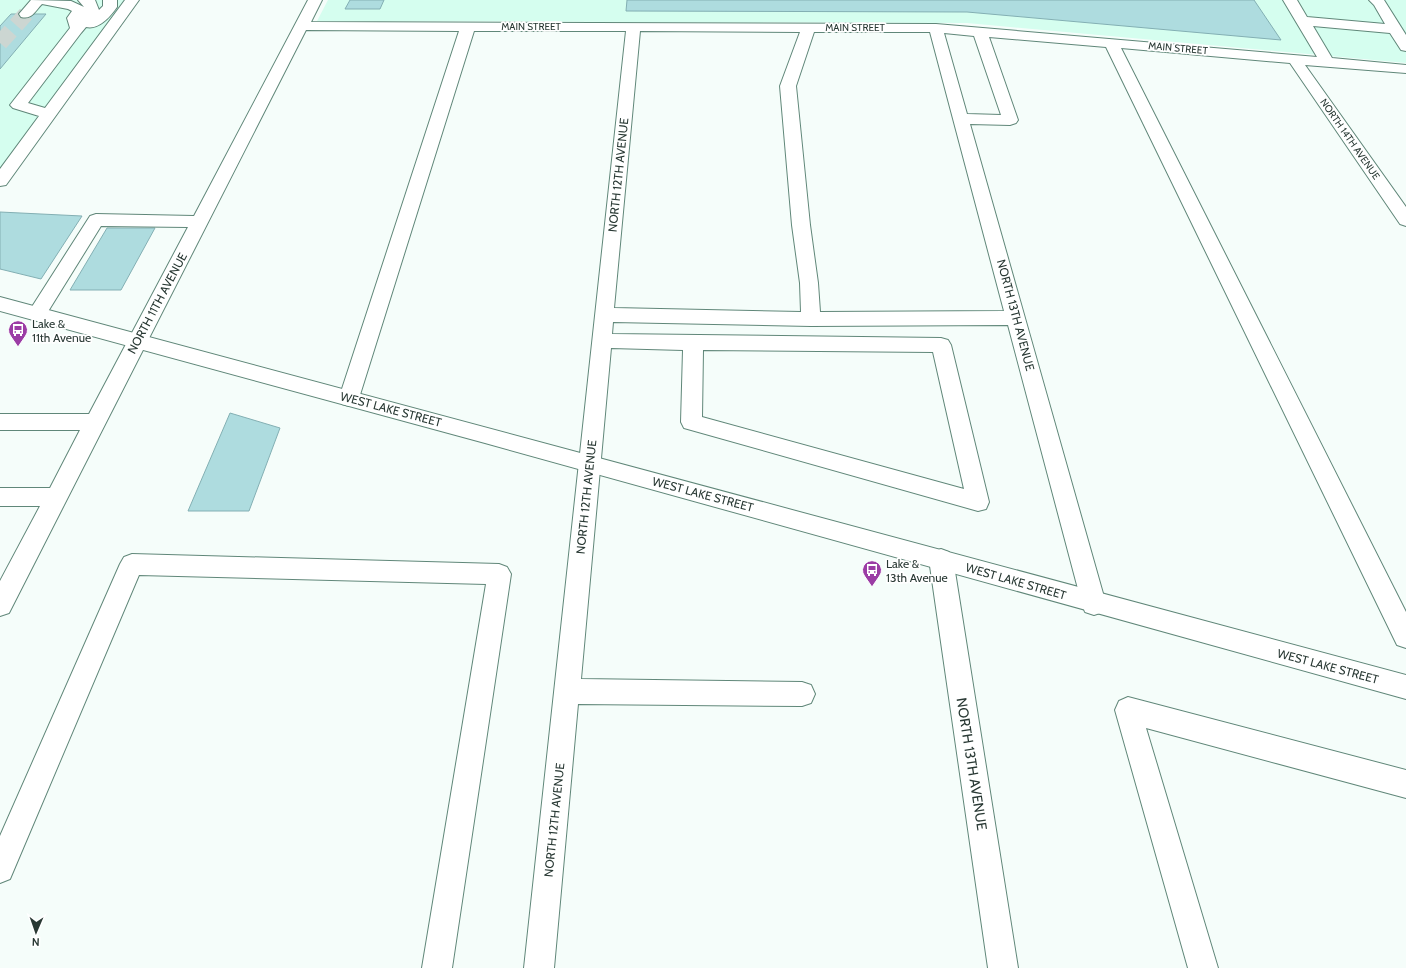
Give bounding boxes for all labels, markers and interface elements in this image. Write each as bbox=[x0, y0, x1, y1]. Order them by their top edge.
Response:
street label: MAIN STREET bbox=[501, 20, 562, 33]
street label: MAIN STREET bbox=[825, 21, 886, 34]
street label: MAIN STREET bbox=[1148, 39, 1209, 57]
street label: NORTH 14TH AVENUE bbox=[1317, 96, 1383, 182]
street label: NORTH 12TH AVENUE bbox=[605, 117, 631, 233]
street label: NORTH 11TH AVENUE bbox=[124, 250, 190, 356]
street label: NORTH 13TH AVENUE bbox=[994, 258, 1038, 373]
place label: Lake & 11th Avenue bbox=[32, 316, 91, 345]
bus stop icon: Lake & 11th Avenue bbox=[7, 319, 29, 347]
street label: WEST LAKE STREET bbox=[339, 388, 444, 430]
street label: NORTH 12TH AVENUE bbox=[573, 439, 599, 555]
street label: WEST LAKE STREET bbox=[651, 473, 756, 515]
place label: Lake & 13th Avenue bbox=[886, 556, 948, 585]
bus stop icon: Lake & 13th Avenue bbox=[861, 559, 883, 587]
street label: WEST LAKE STREET bbox=[964, 559, 1069, 603]
street label: WEST LAKE STREET bbox=[1276, 645, 1381, 687]
street label: NORTH 13TH AVENUE bbox=[953, 696, 991, 832]
street label: NORTH 12TH AVENUE bbox=[541, 762, 567, 878]
north arrow bbox=[16, 912, 56, 952]
text: N bbox=[32, 935, 40, 949]

